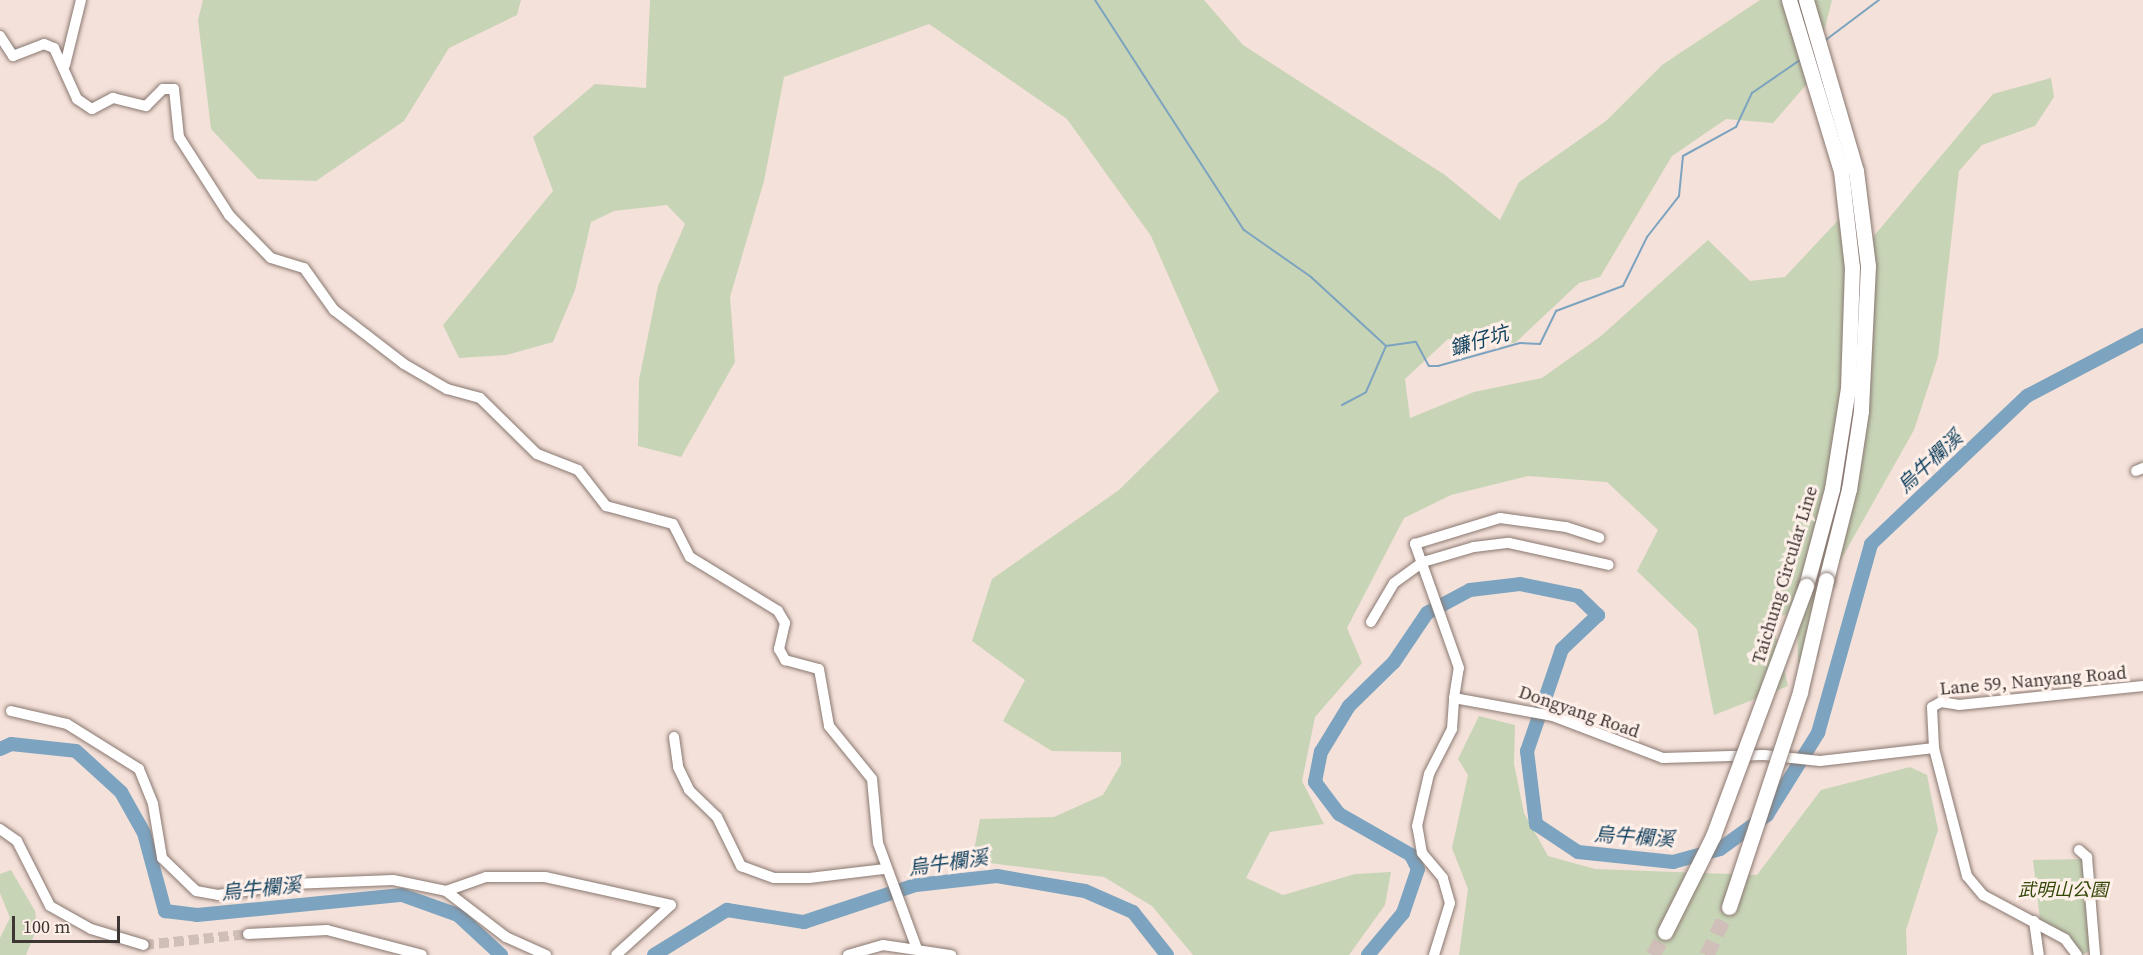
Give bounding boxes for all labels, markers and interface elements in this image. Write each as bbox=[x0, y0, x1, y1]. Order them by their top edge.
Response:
water label: 鐮仔坑 bbox=[1447, 321, 1511, 361]
water label: 烏牛欄溪 bbox=[1893, 426, 1967, 498]
street label: Taichung Circular Line bbox=[1748, 484, 1822, 666]
street label: Lane 59, Nanyang Road bbox=[1939, 662, 2127, 700]
street label: Dongyang Road bbox=[1516, 681, 1642, 743]
water label: 烏牛欄溪 bbox=[1593, 822, 1675, 852]
water label: 烏牛欄溪 bbox=[907, 846, 989, 880]
water label: 烏牛欄溪 bbox=[220, 873, 302, 905]
park label: 武明山公園 bbox=[2018, 879, 2108, 901]
scale bar bbox=[15, 904, 123, 942]
text: 100 m bbox=[23, 914, 70, 939]

